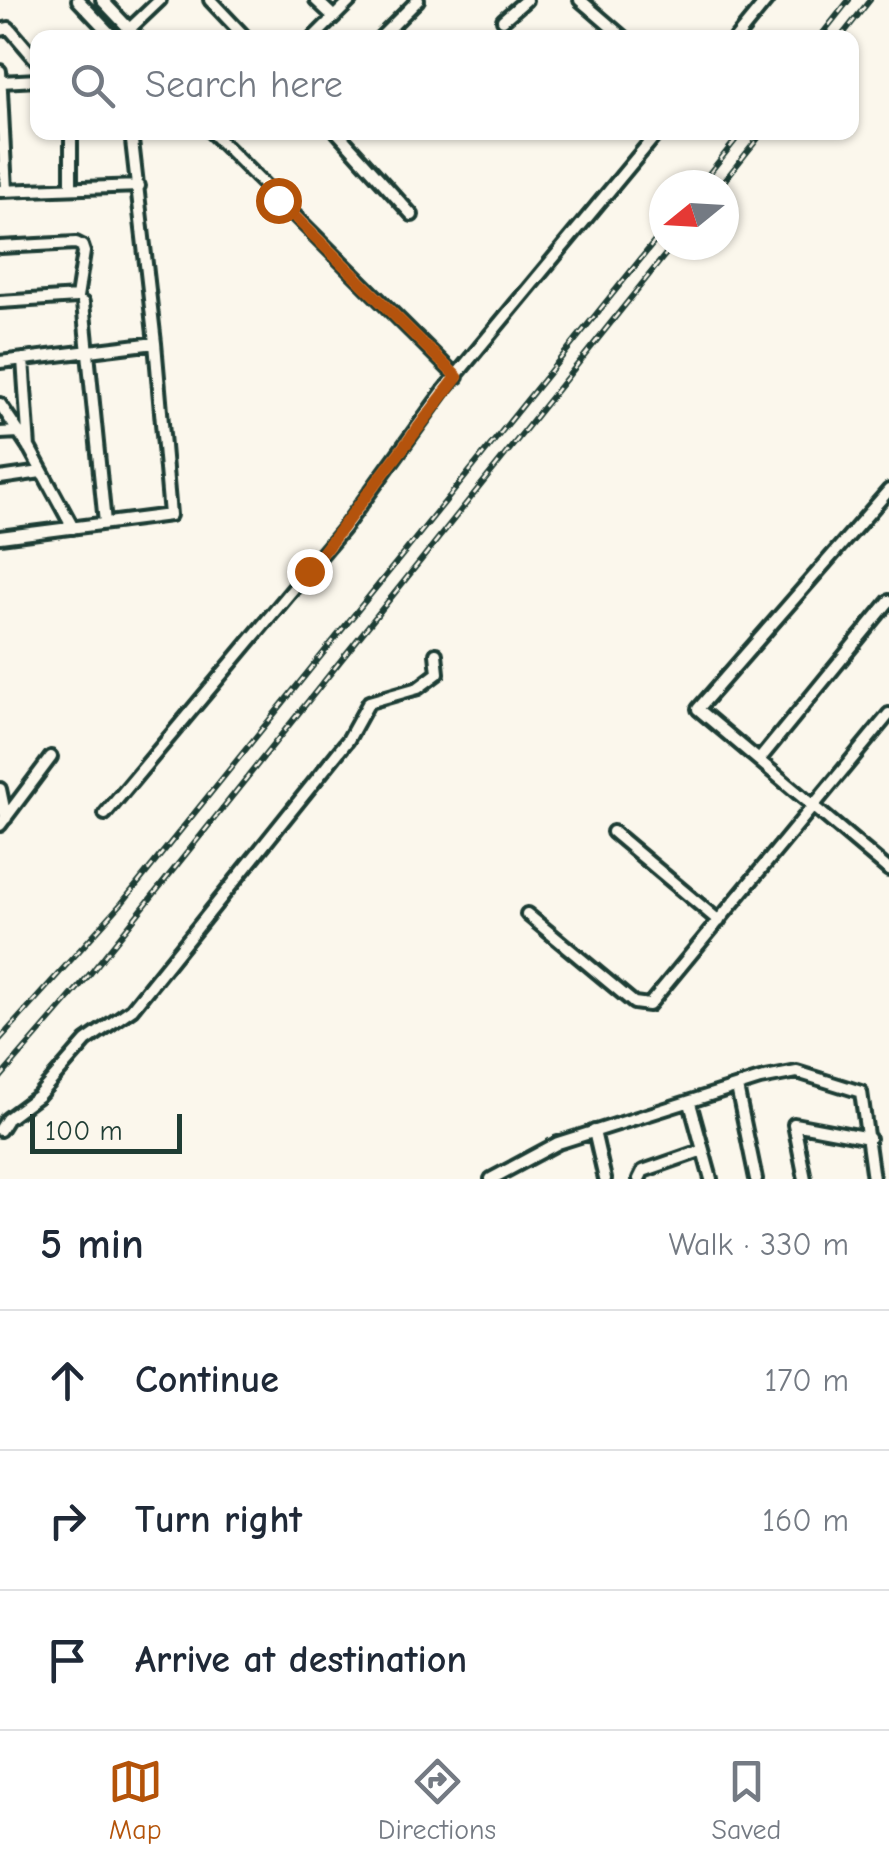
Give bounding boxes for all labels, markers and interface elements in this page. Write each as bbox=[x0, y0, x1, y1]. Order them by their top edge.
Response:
search box bbox=[30, 30, 859, 140]
icon: search bbox=[65, 58, 120, 113]
text: Search here bbox=[145, 63, 343, 107]
north arrow bbox=[649, 170, 739, 260]
route start bbox=[256, 178, 302, 224]
route end bbox=[287, 549, 333, 595]
scale bar bbox=[30, 1109, 182, 1154]
text: 100 m bbox=[45, 1115, 123, 1147]
text: 5 min bbox=[40, 1220, 144, 1269]
text: Walk · 330 m bbox=[668, 1226, 849, 1263]
icon: ahead bbox=[40, 1353, 95, 1408]
text: Continue bbox=[135, 1358, 279, 1402]
text: 170 m bbox=[765, 1362, 849, 1399]
icon: right bbox=[40, 1493, 95, 1548]
text: Turn right bbox=[135, 1498, 302, 1542]
text: 160 m bbox=[762, 1502, 849, 1539]
icon: arrive bbox=[40, 1633, 95, 1688]
text: Arrive at destination bbox=[135, 1638, 467, 1682]
tab: Map bbox=[108, 1754, 163, 1846]
tab: Directions bbox=[378, 1754, 496, 1846]
tab: Saved bbox=[711, 1754, 781, 1846]

